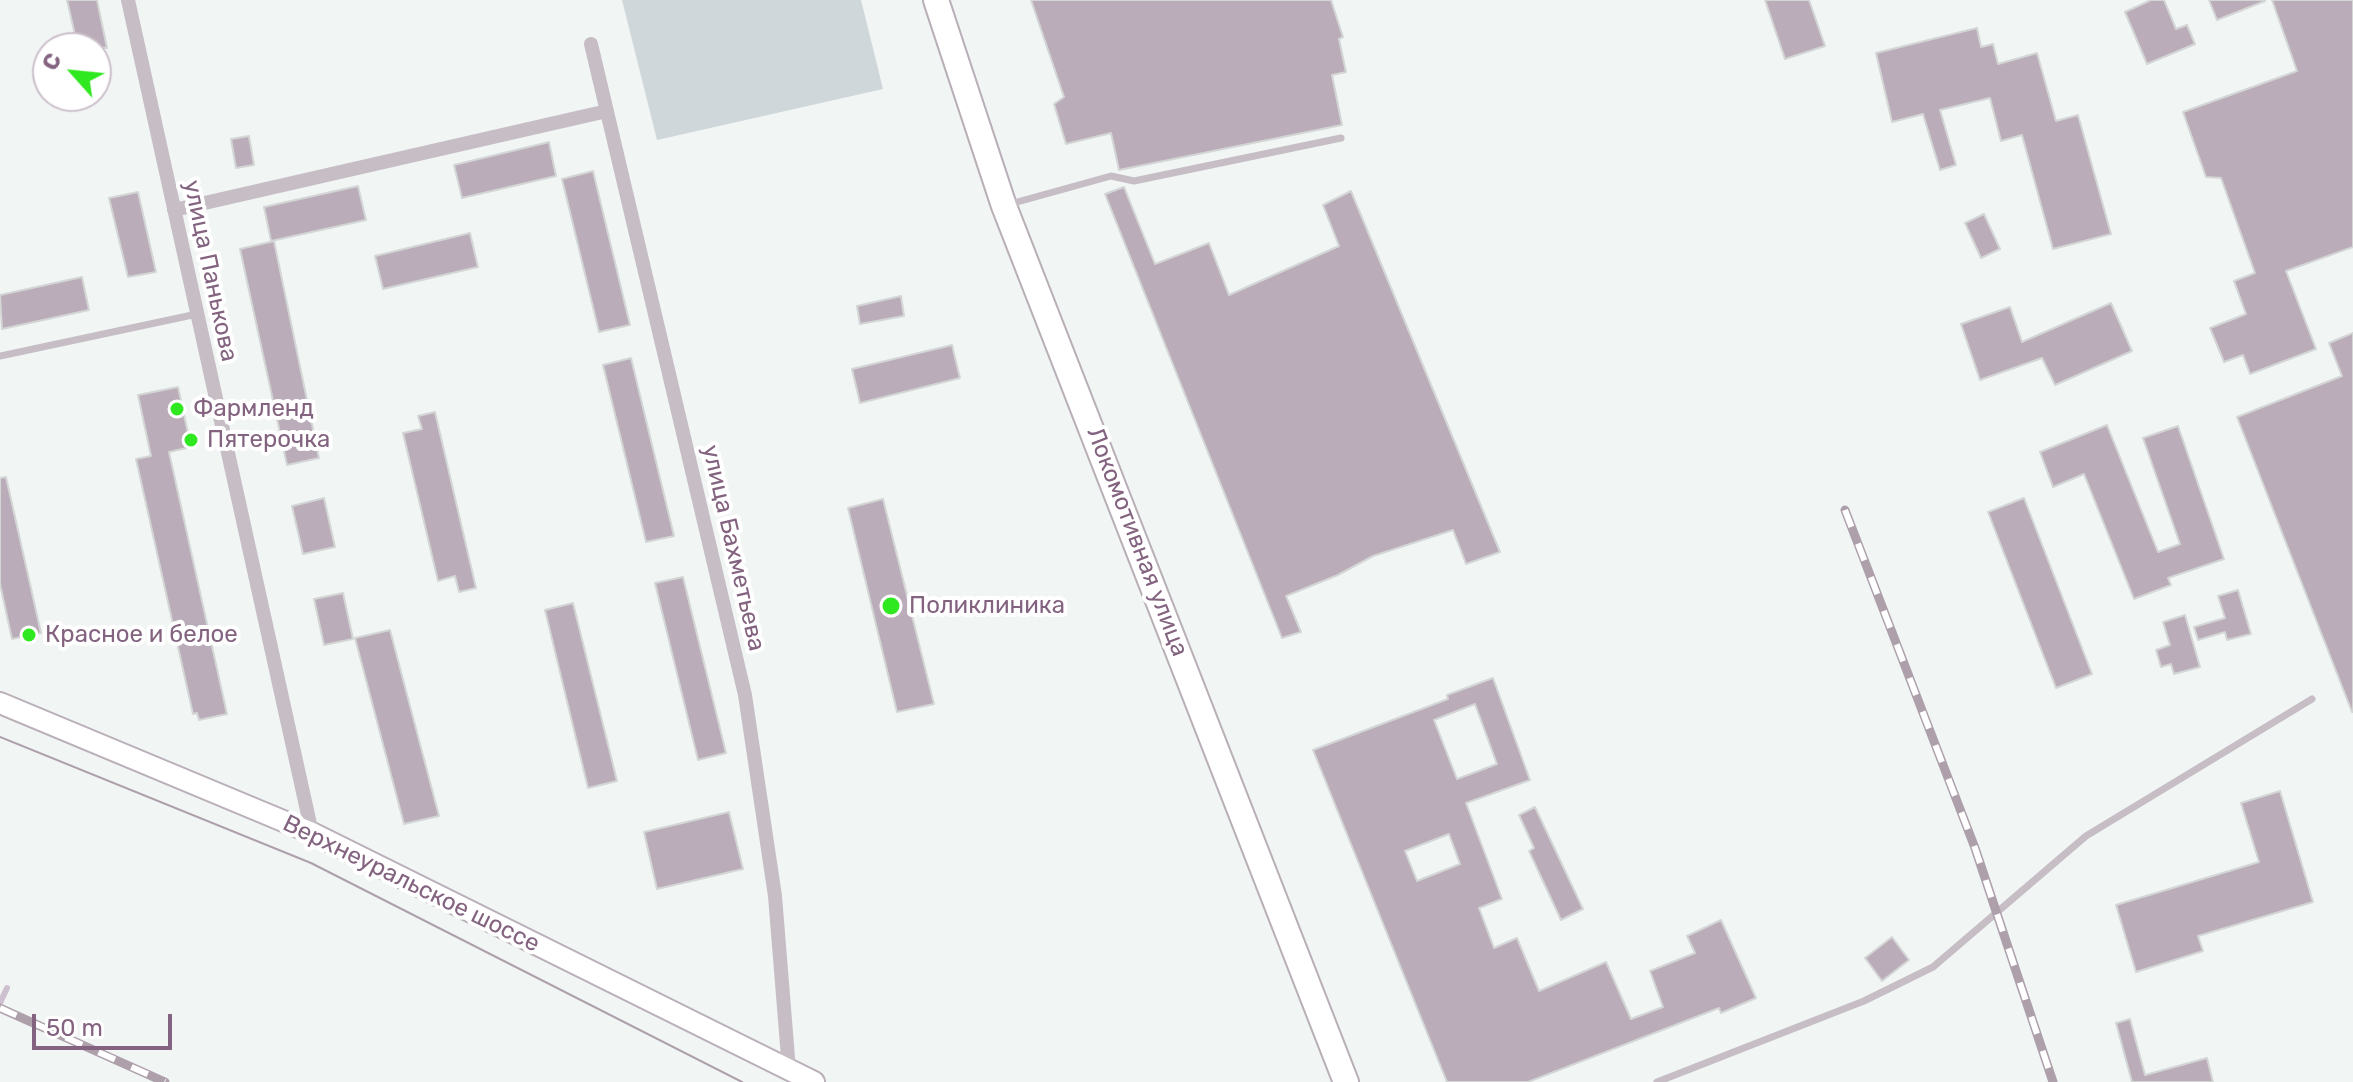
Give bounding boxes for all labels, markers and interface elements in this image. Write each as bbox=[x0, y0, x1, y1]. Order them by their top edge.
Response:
north arrow bbox=[32, 32, 112, 112]
text: С bbox=[36, 49, 67, 75]
street label: улица Панькова bbox=[177, 178, 243, 364]
place label: Фармленд bbox=[193, 395, 314, 423]
marker: Фармленд bbox=[168, 400, 186, 418]
street label: Локомотивная улица bbox=[1080, 423, 1194, 661]
place label: Пятерочка bbox=[207, 426, 330, 454]
marker: Пятерочка bbox=[182, 431, 200, 449]
street label: улица Бахметьева bbox=[695, 442, 771, 654]
place label: Поликлиника bbox=[909, 592, 1065, 620]
marker: Поликлиника bbox=[880, 595, 902, 617]
place label: Красное и белое bbox=[45, 621, 238, 649]
marker: Красное и белое bbox=[20, 626, 38, 644]
street label: Верхнеуральское шоссе bbox=[278, 809, 544, 959]
scale bar bbox=[36, 998, 176, 1048]
text: 50 m bbox=[46, 1014, 103, 1042]

